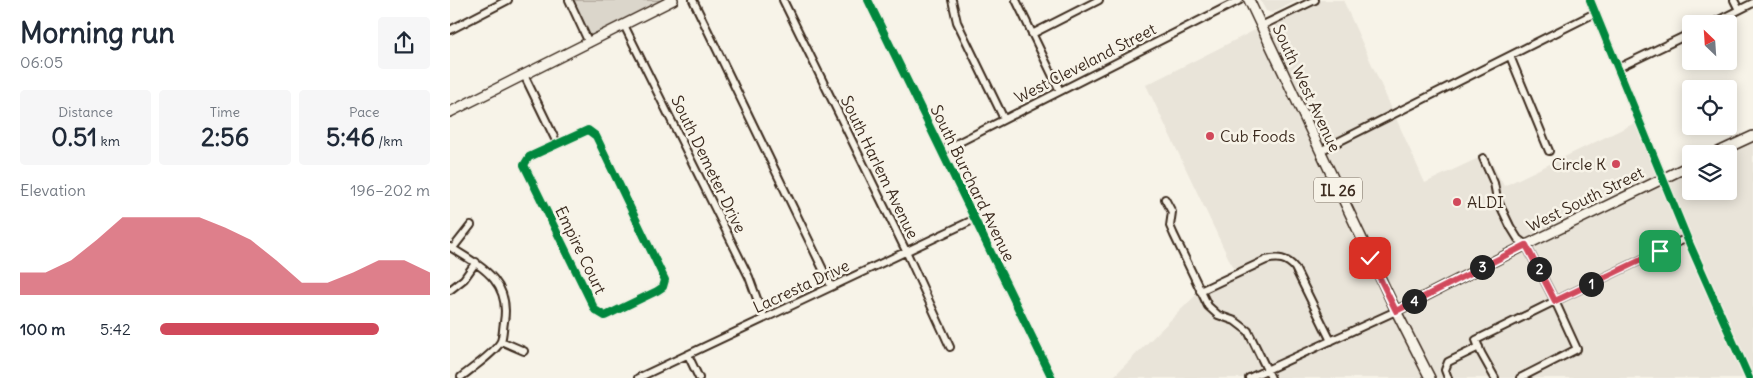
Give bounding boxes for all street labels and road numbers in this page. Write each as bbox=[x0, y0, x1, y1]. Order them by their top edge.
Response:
street label: West Cleveland Street bbox=[1011, 18, 1160, 107]
street label: South West Avenue bbox=[1269, 21, 1345, 155]
street label: South Demeter Drive bbox=[667, 92, 751, 236]
street label: South Harlem Avenue bbox=[837, 92, 923, 242]
street label: South Burchard Avenue bbox=[926, 102, 1020, 264]
street label: West South Street bbox=[1523, 162, 1647, 236]
road number: IL 26 bbox=[1314, 178, 1362, 202]
street label: Empire Court bbox=[551, 203, 611, 298]
street label: Lacresta Drive bbox=[750, 255, 852, 317]

